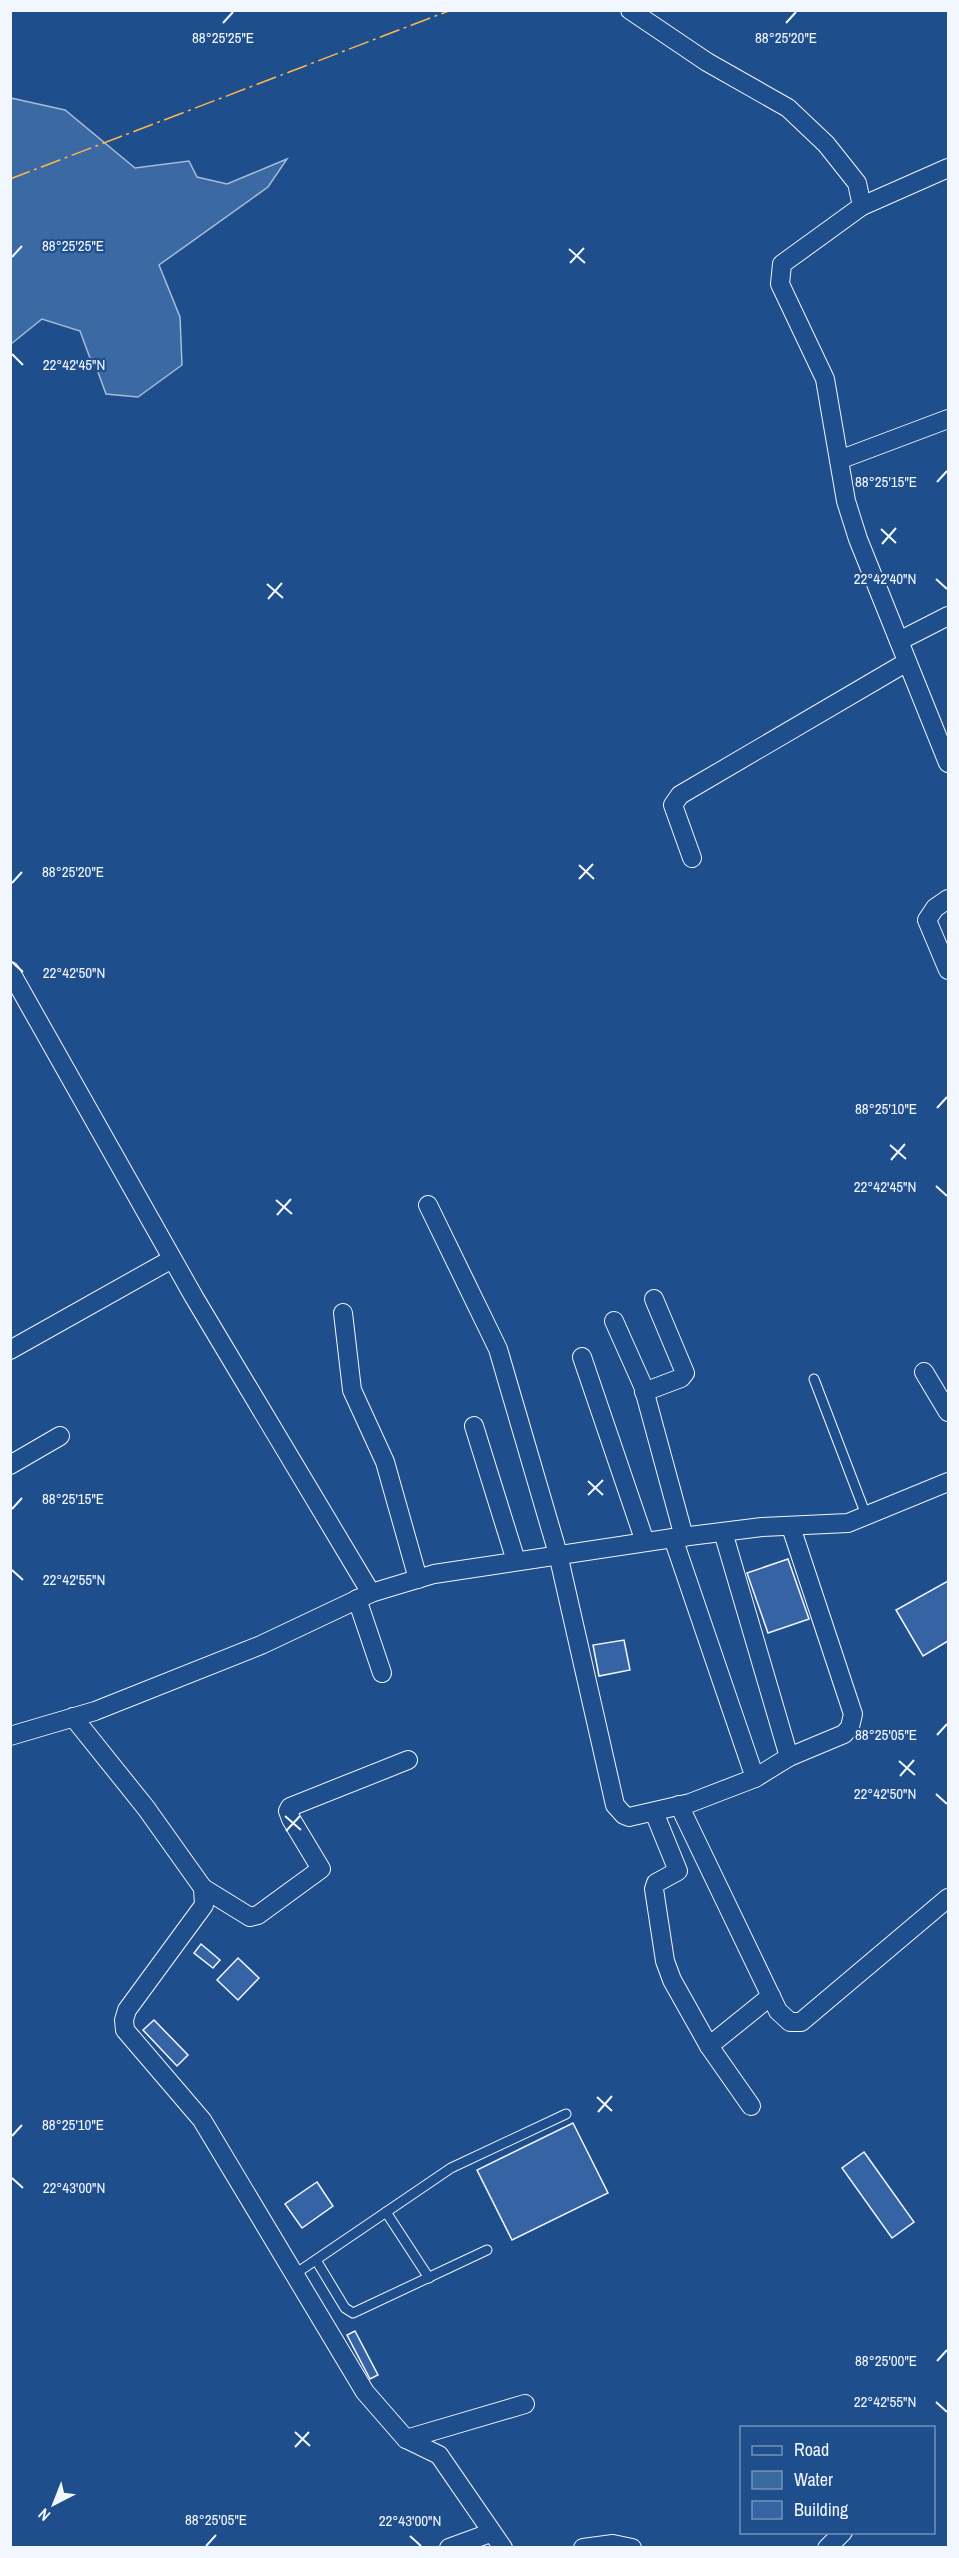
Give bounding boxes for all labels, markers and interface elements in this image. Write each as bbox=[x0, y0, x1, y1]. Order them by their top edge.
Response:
text: 88°25'25"E bbox=[192, 27, 254, 48]
text: 88°25'20"E bbox=[755, 27, 817, 48]
text: 88°25'25"E bbox=[42, 235, 104, 256]
text: 22°42'45"N bbox=[43, 354, 105, 375]
text: 88°25'15"E bbox=[855, 471, 917, 492]
text: 22°42'40"N bbox=[854, 568, 916, 589]
text: 88°25'20"E bbox=[42, 861, 104, 882]
text: 22°42'50"N bbox=[43, 962, 105, 983]
text: 88°25'10"E bbox=[855, 1098, 917, 1119]
text: 22°42'45"N bbox=[854, 1176, 916, 1197]
text: 88°25'15"E bbox=[42, 1488, 104, 1509]
text: 22°42'55"N bbox=[43, 1569, 105, 1590]
text: 88°25'05"E bbox=[855, 1724, 917, 1745]
text: 22°42'50"N bbox=[854, 1783, 916, 1804]
text: 88°25'10"E bbox=[42, 2114, 104, 2135]
text: 22°43'00"N bbox=[43, 2177, 105, 2198]
text: 88°25'00"E bbox=[855, 2350, 917, 2371]
text: 22°42'55"N bbox=[854, 2391, 916, 2412]
legend bbox=[740, 2426, 935, 2534]
text: Road bbox=[794, 2437, 829, 2462]
text: Water bbox=[794, 2467, 833, 2492]
north arrow bbox=[24, 2474, 84, 2534]
text: Building bbox=[794, 2497, 849, 2522]
text: N bbox=[33, 2504, 55, 2526]
text: 88°25'05"E bbox=[185, 2509, 247, 2530]
text: 22°43'00"N bbox=[379, 2510, 441, 2531]

